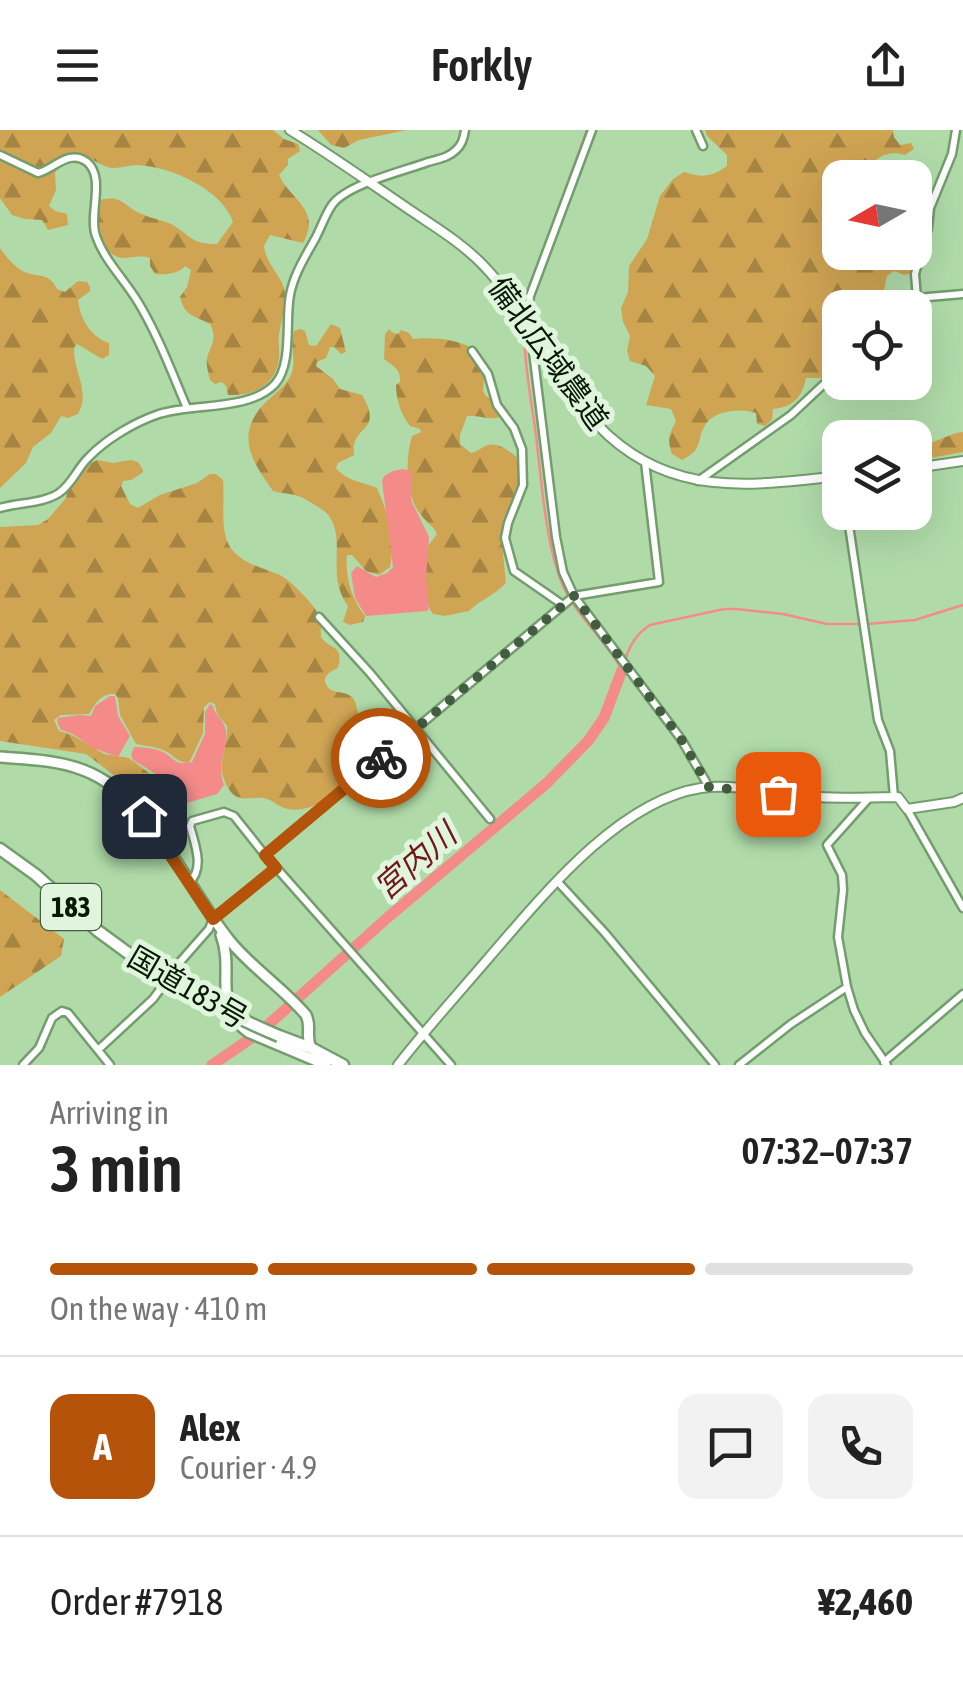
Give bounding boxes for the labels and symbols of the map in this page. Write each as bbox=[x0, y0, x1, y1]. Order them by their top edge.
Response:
north arrow bbox=[822, 160, 932, 270]
street label: 備北広域農道 bbox=[482, 270, 616, 436]
courier bbox=[331, 708, 431, 808]
pin bbox=[736, 752, 821, 837]
pin bbox=[102, 774, 187, 859]
water label: 宮内川 bbox=[367, 814, 466, 906]
road number: 183 bbox=[41, 884, 101, 930]
street label: 国道183号 bbox=[122, 939, 254, 1035]

